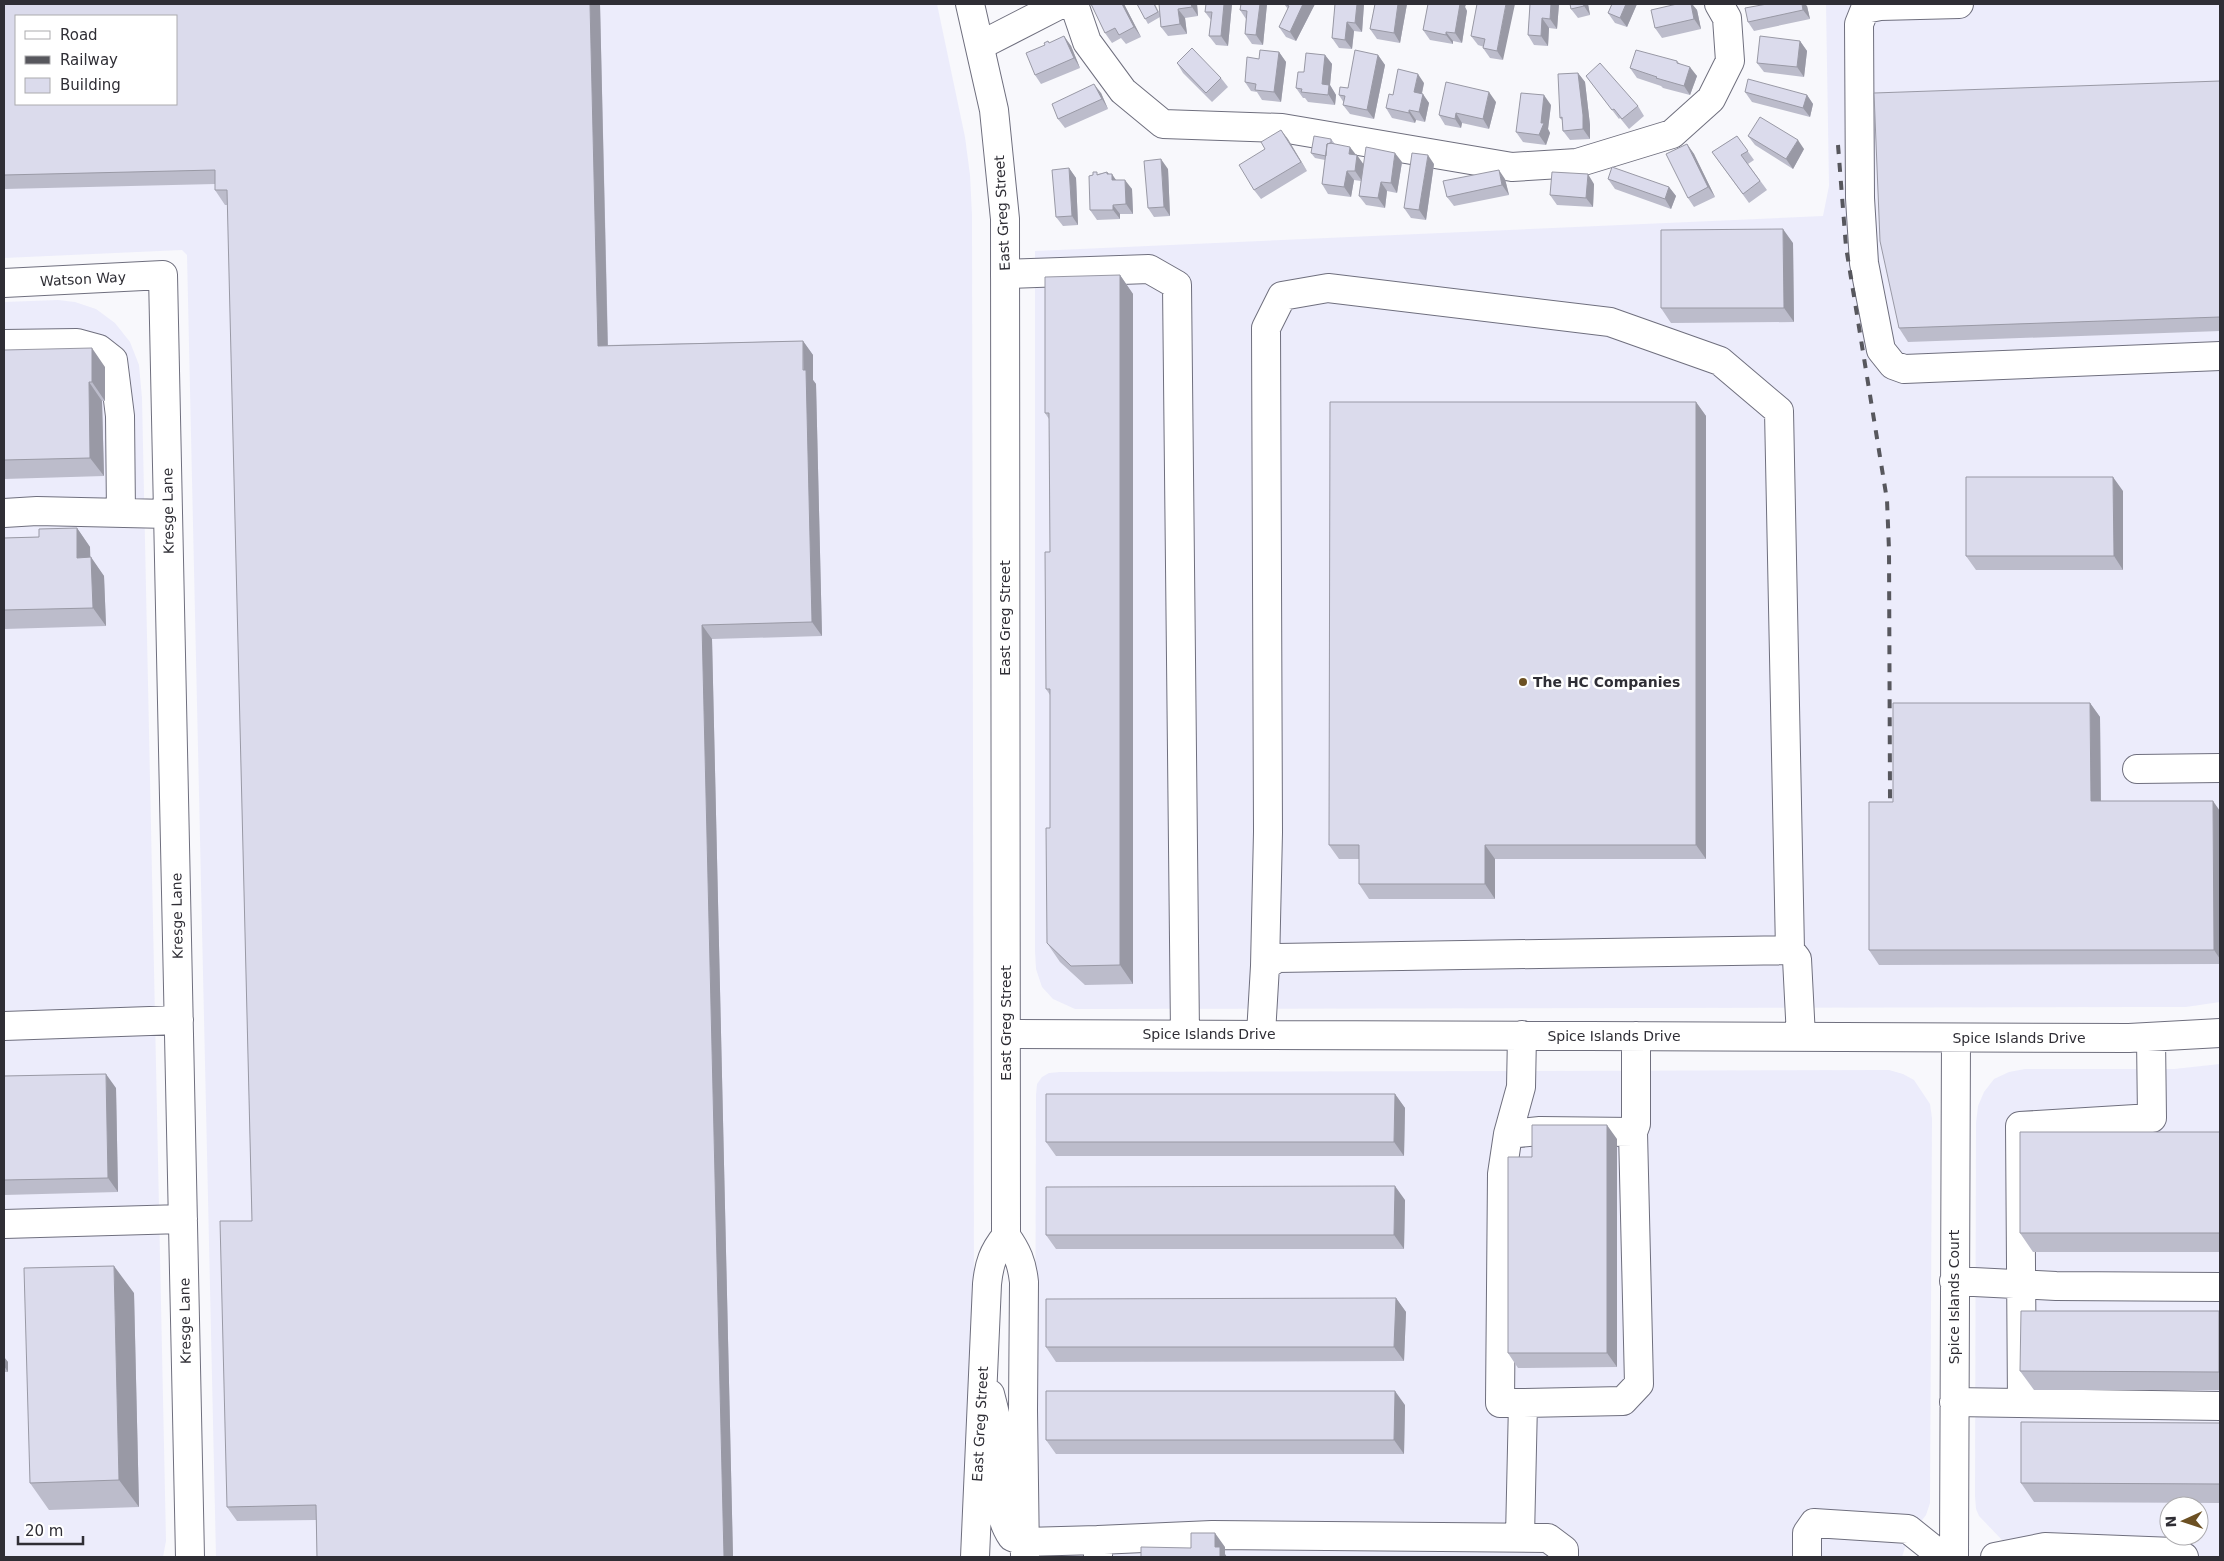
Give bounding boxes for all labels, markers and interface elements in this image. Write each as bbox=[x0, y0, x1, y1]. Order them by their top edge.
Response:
legend bbox=[15, 15, 178, 105]
text: Road bbox=[60, 26, 98, 44]
text: Railway bbox=[60, 51, 118, 69]
text: Building bbox=[60, 76, 121, 94]
street label: East Greg Street bbox=[991, 154, 1013, 271]
street label: Watson Way bbox=[40, 269, 126, 289]
street label: Kresge Lane bbox=[159, 468, 177, 554]
street label: East Greg Street bbox=[997, 560, 1013, 676]
place label: The HC Companies bbox=[1533, 674, 1680, 690]
marker: The HC Companies bbox=[1517, 676, 1529, 688]
street label: Kresge Lane bbox=[168, 873, 186, 959]
street label: East Greg Street bbox=[998, 965, 1014, 1081]
street label: Spice Islands Drive bbox=[1142, 1026, 1276, 1042]
street label: Spice Islands Drive bbox=[1547, 1028, 1681, 1044]
street label: Spice Islands Drive bbox=[1952, 1030, 2086, 1046]
street label: Spice Islands Court bbox=[1946, 1229, 1962, 1364]
street label: Kresge Lane bbox=[176, 1278, 194, 1364]
street label: East Greg Street bbox=[969, 1365, 991, 1482]
north arrow bbox=[2159, 1496, 2209, 1546]
scale bar bbox=[18, 1514, 82, 1546]
text: N bbox=[2163, 1515, 2179, 1528]
text: 20 m bbox=[25, 1522, 63, 1540]

